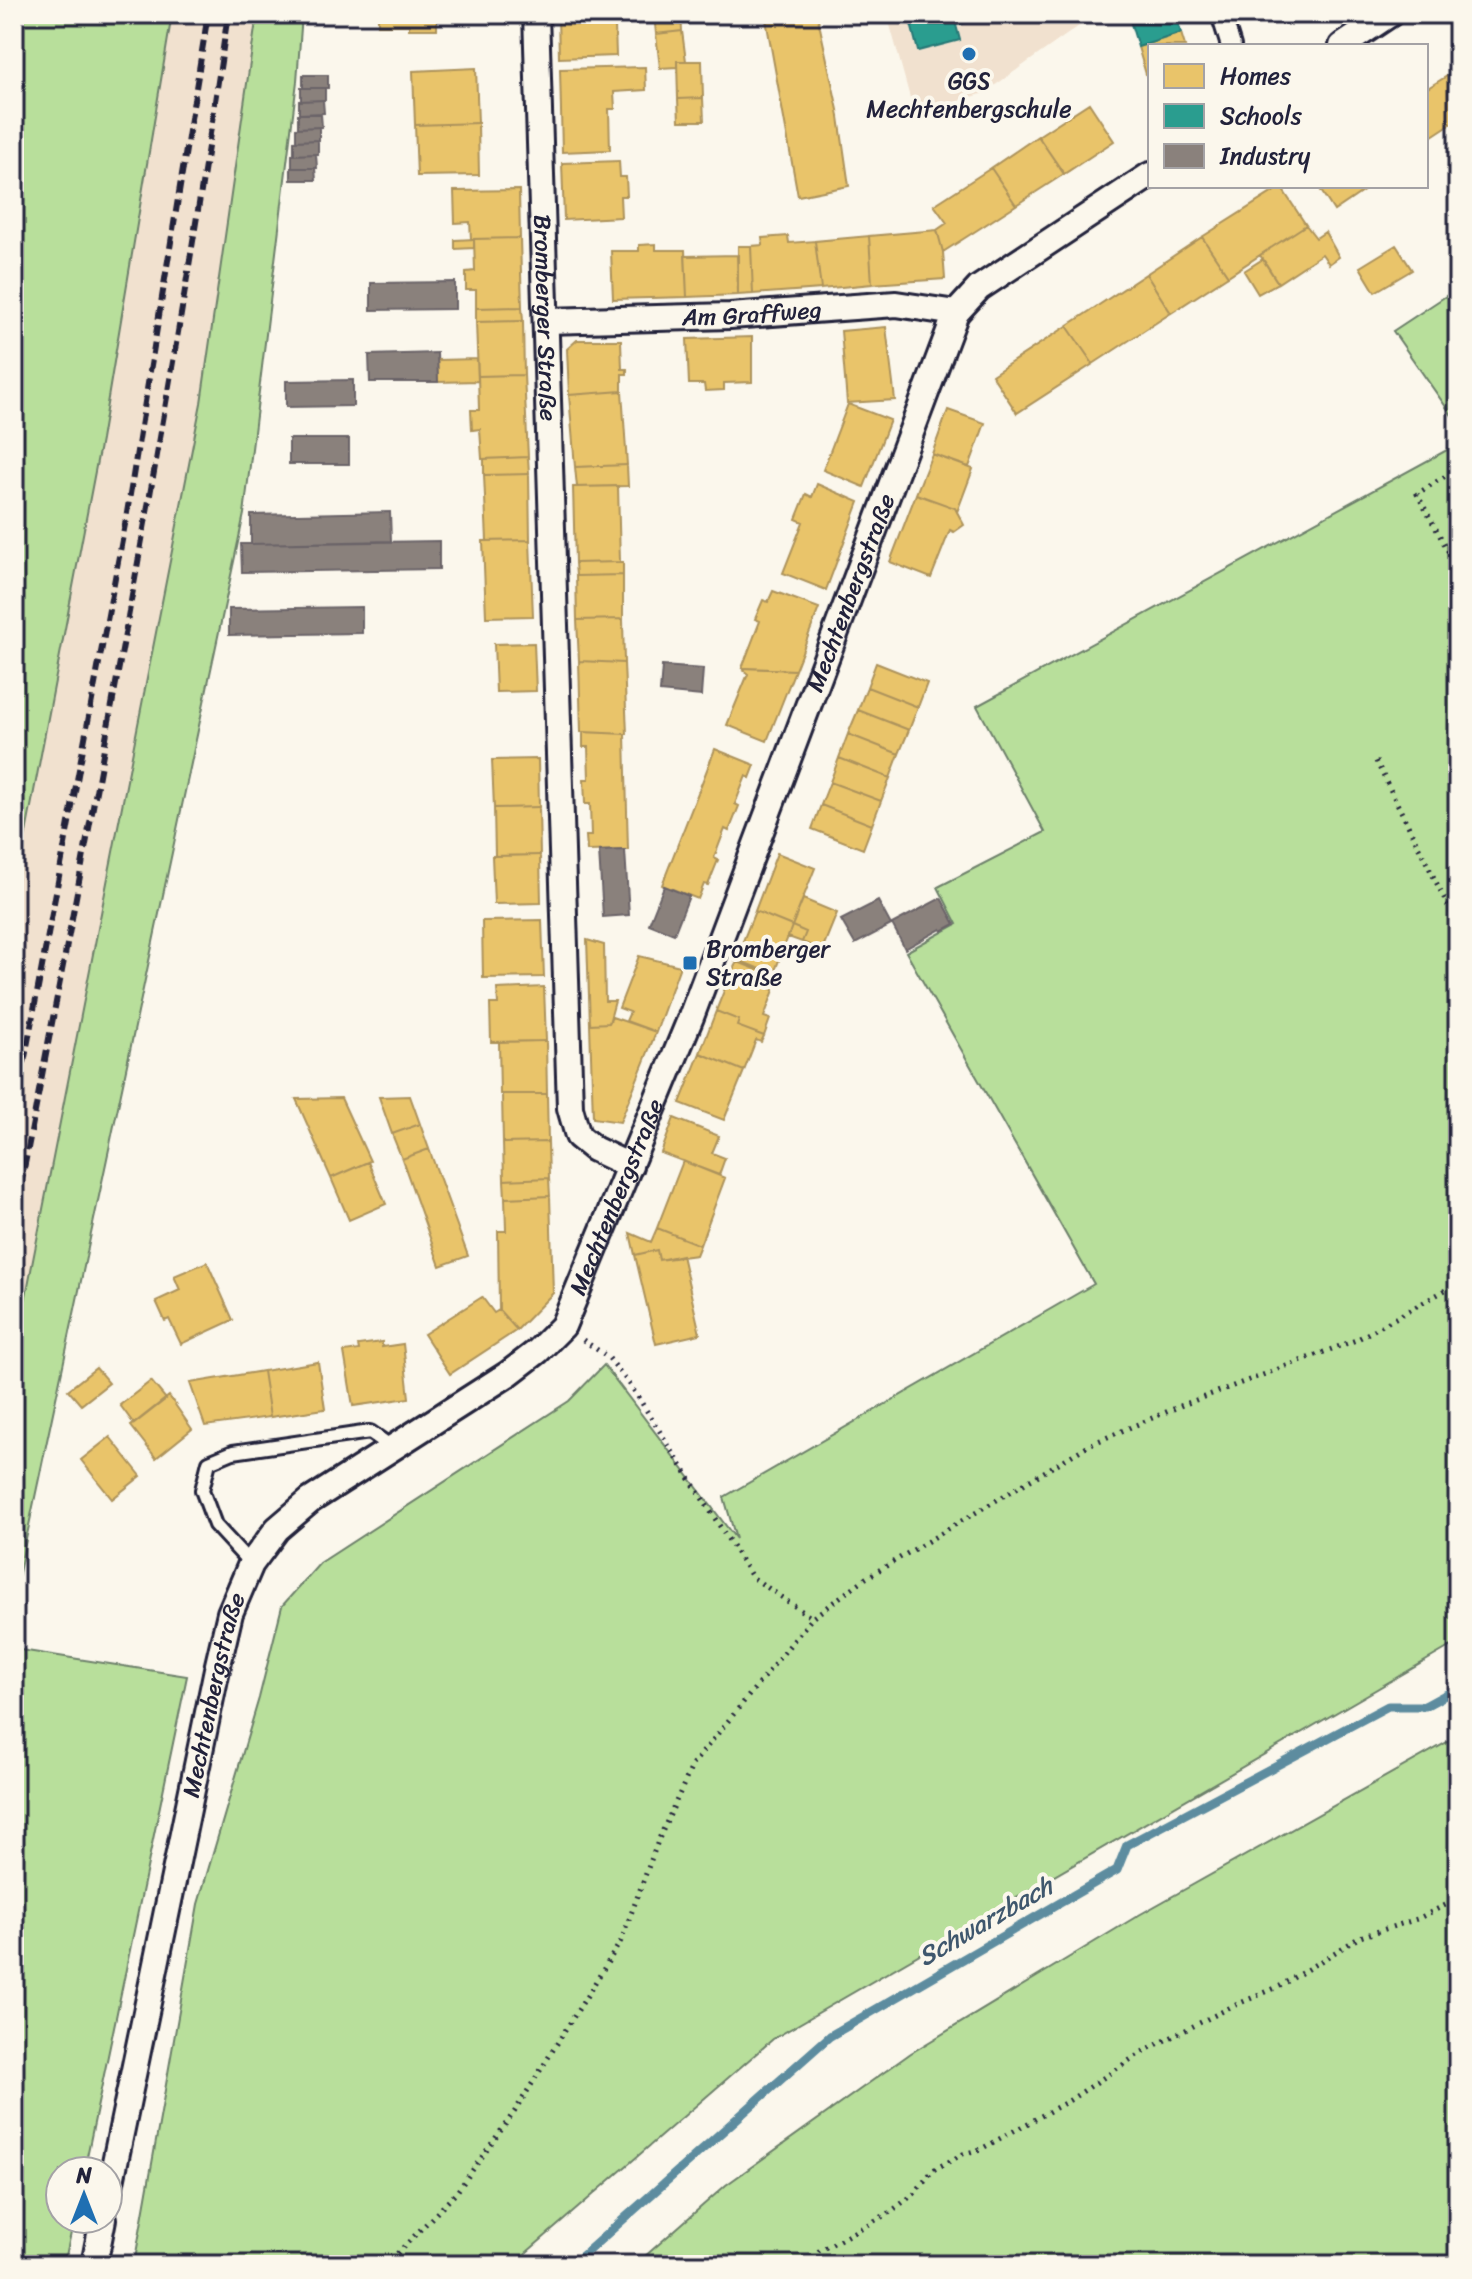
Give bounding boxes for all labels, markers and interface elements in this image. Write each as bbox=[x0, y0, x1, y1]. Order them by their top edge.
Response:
legend bbox=[1148, 44, 1428, 188]
marker: GGS Mechtenbergschule bbox=[960, 45, 978, 63]
text: Homes bbox=[1220, 55, 1291, 97]
place label: GGS Mechtenbergschule bbox=[866, 60, 1072, 130]
text: Schools bbox=[1220, 95, 1303, 137]
text: Industry bbox=[1219, 135, 1311, 177]
street label: Bromberger Straße bbox=[521, 214, 570, 422]
street label: Am Graffweg bbox=[681, 288, 823, 338]
street label: Mechtenbergstraße bbox=[794, 487, 907, 698]
place label: Bromberger Straße bbox=[706, 928, 831, 998]
marker: Bromberger Straße bbox=[681, 954, 699, 972]
street label: Mechtenbergstraße bbox=[557, 1092, 676, 1302]
street label: Mechtenbergstraße bbox=[170, 1585, 258, 1801]
water label: Schwarzbach bbox=[908, 1862, 1064, 1979]
north arrow bbox=[44, 2155, 124, 2235]
text: N bbox=[75, 2156, 92, 2195]

